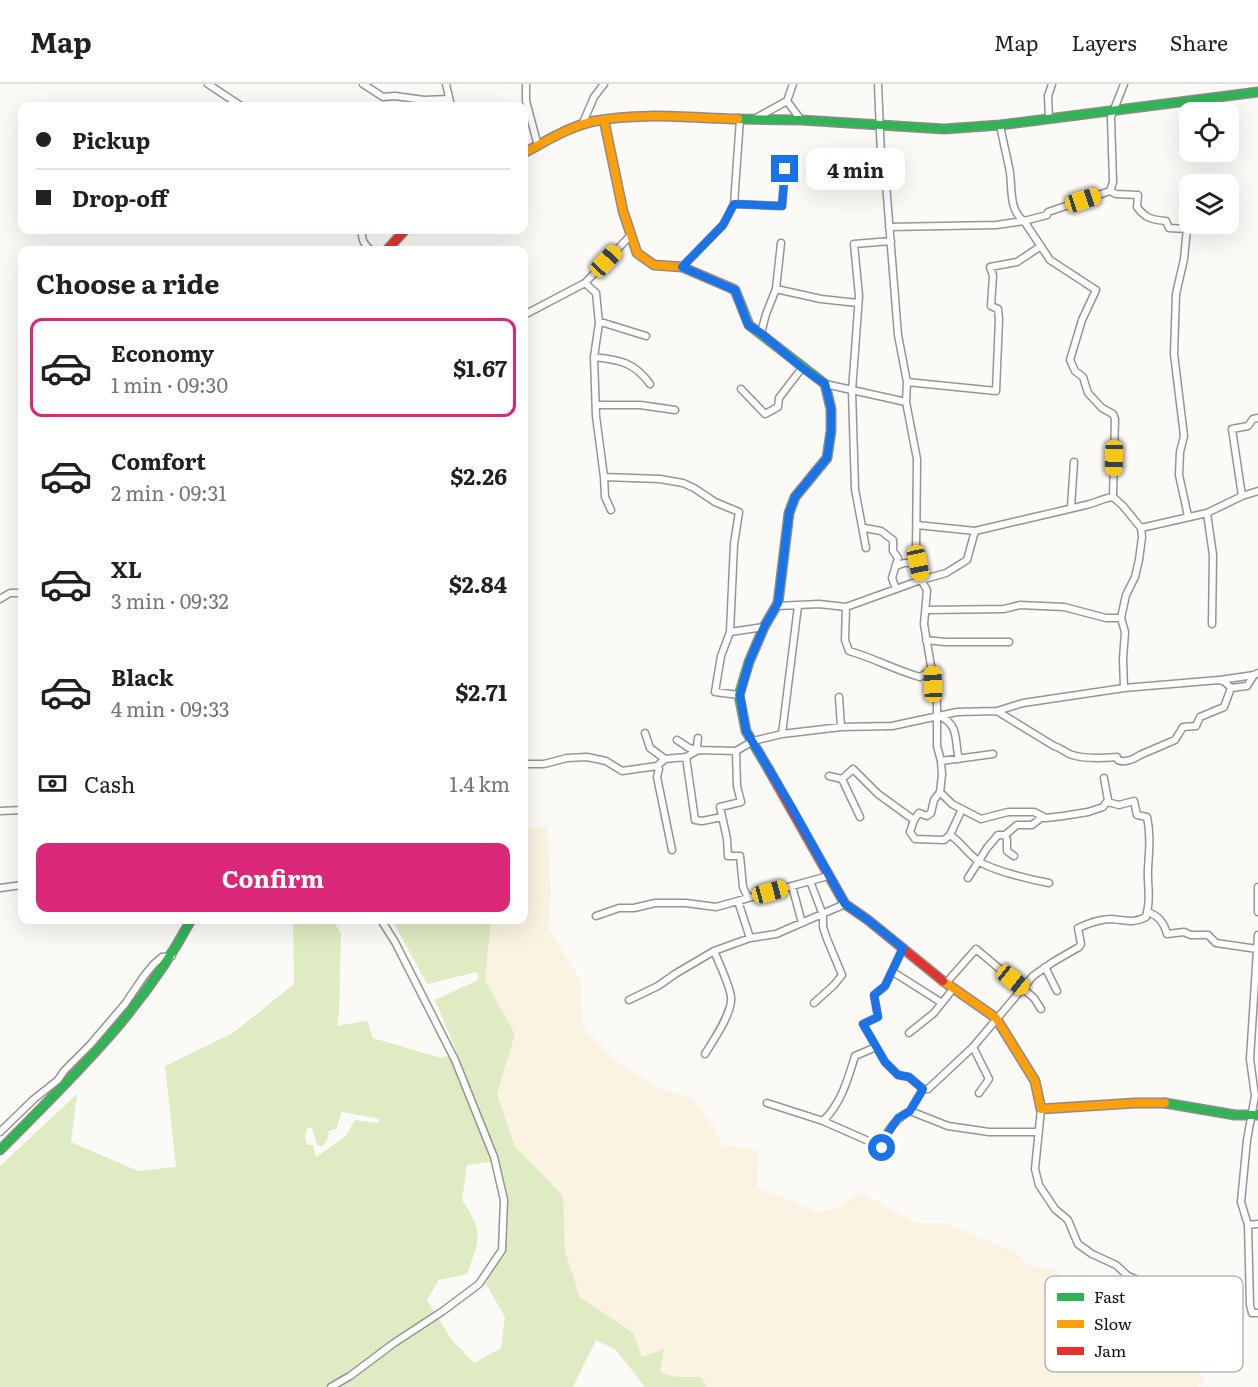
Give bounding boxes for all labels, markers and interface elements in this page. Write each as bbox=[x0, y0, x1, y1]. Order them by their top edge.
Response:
text: Map bbox=[30, 20, 92, 62]
text: Map bbox=[994, 26, 1039, 57]
text: Layers bbox=[1072, 26, 1137, 57]
text: Share bbox=[1170, 26, 1228, 57]
map controls bbox=[1179, 102, 1239, 234]
button: locate bbox=[1179, 102, 1239, 162]
text: Pickup bbox=[72, 123, 150, 156]
callout: 4 min bbox=[806, 148, 905, 190]
text: 4 min bbox=[827, 154, 884, 184]
route end bbox=[771, 155, 798, 182]
button: layers bbox=[1179, 174, 1239, 234]
text: Drop-off bbox=[72, 181, 168, 214]
car bbox=[1063, 186, 1103, 214]
car bbox=[587, 242, 625, 280]
text: Choose a ride bbox=[36, 262, 219, 302]
text: Economy bbox=[111, 336, 214, 369]
icon: car bbox=[39, 341, 93, 395]
text: $1.67 bbox=[453, 351, 507, 384]
text: 1 min · 09:30 bbox=[111, 369, 228, 399]
car bbox=[1105, 440, 1123, 476]
text: Comfort bbox=[111, 444, 206, 477]
icon: car bbox=[39, 449, 93, 503]
text: $2.26 bbox=[450, 459, 507, 492]
text: 2 min · 09:31 bbox=[111, 477, 227, 507]
car bbox=[905, 544, 931, 582]
text: XL bbox=[111, 552, 142, 585]
icon: car bbox=[39, 557, 93, 611]
text: $2.84 bbox=[449, 567, 507, 600]
text: 3 min · 09:32 bbox=[111, 585, 229, 615]
text: Black bbox=[111, 660, 173, 693]
icon: car bbox=[39, 665, 93, 719]
car bbox=[923, 666, 943, 702]
text: $2.71 bbox=[455, 675, 507, 708]
text: 4 min · 09:33 bbox=[111, 693, 230, 723]
icon: cash bbox=[36, 767, 69, 800]
text: Cash bbox=[84, 767, 135, 800]
text: 1.4 km bbox=[450, 768, 510, 798]
button: Confirm bbox=[36, 843, 510, 912]
car bbox=[750, 879, 790, 905]
car bbox=[993, 962, 1033, 998]
route start bbox=[868, 1134, 895, 1161]
legend bbox=[1045, 1276, 1243, 1372]
text: Fast bbox=[1094, 1284, 1126, 1308]
text: Slow bbox=[1094, 1311, 1132, 1335]
text: Jam bbox=[1094, 1338, 1127, 1362]

